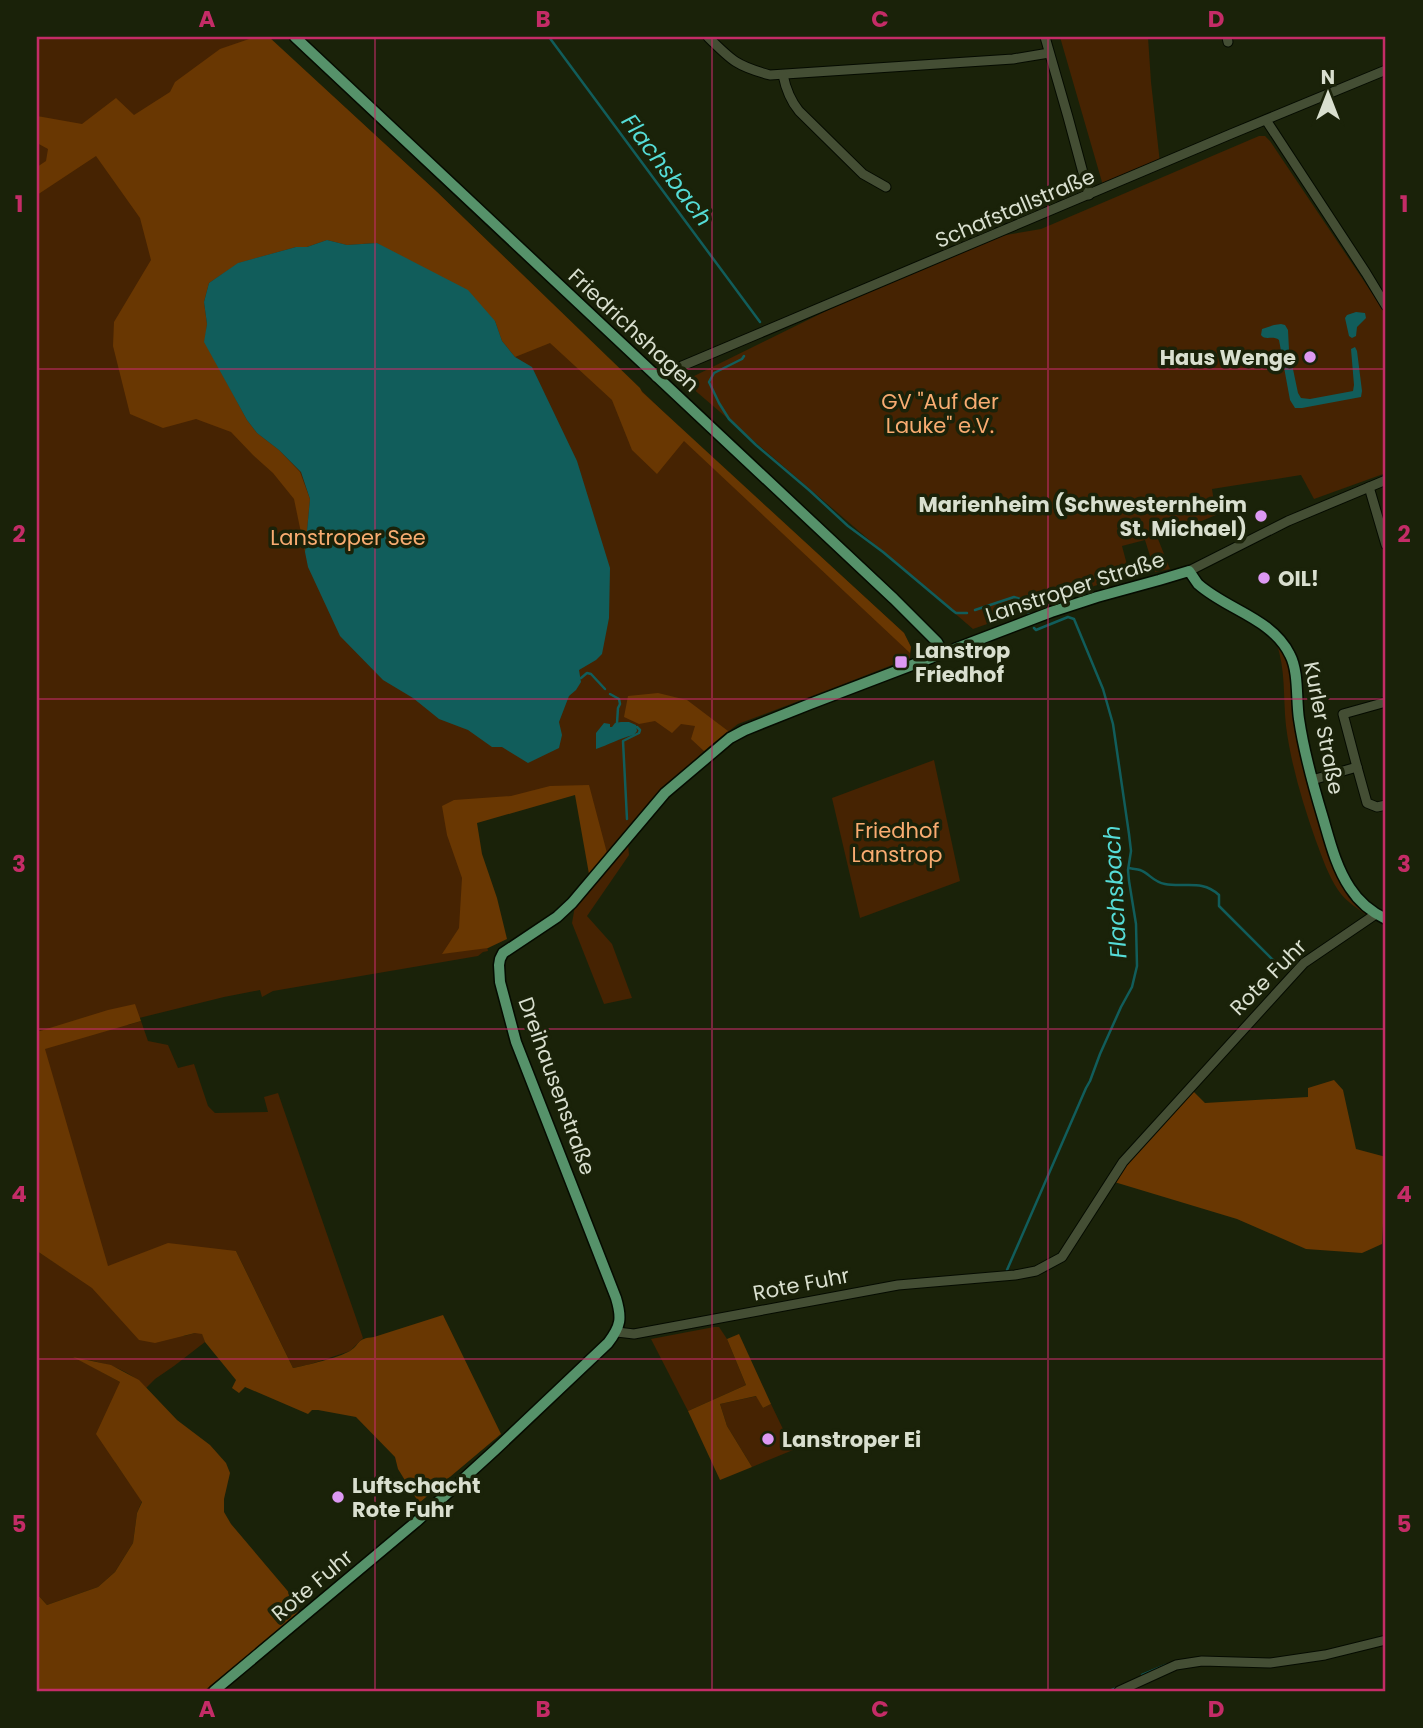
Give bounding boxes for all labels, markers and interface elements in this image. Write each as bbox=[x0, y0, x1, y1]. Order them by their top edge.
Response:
text: A bbox=[199, 3, 216, 35]
text: B bbox=[535, 3, 551, 35]
text: C bbox=[871, 3, 889, 35]
text: D bbox=[1208, 3, 1224, 35]
north arrow bbox=[1294, 60, 1364, 130]
text: N bbox=[1321, 64, 1335, 91]
water label: Flachsbach bbox=[614, 107, 720, 233]
street label: Schafstallstraße bbox=[931, 161, 1099, 255]
text: 1 bbox=[15, 188, 23, 220]
text: 1 bbox=[1400, 188, 1408, 220]
street label: Friedrichshagen bbox=[562, 262, 706, 398]
place label: Haus Wenge bbox=[1160, 343, 1296, 372]
marker: Haus Wenge bbox=[1302, 349, 1318, 365]
park label: GV "Auf der Lauke" e.V. bbox=[881, 387, 999, 440]
place label: Marienheim (Schwesternheim St. Michael) bbox=[918, 490, 1247, 543]
marker: Marienheim (Schwesternheim St. Michael) bbox=[1253, 508, 1269, 524]
text: 2 bbox=[12, 518, 26, 550]
text: 2 bbox=[1397, 518, 1411, 550]
park label: Lanstroper See bbox=[270, 523, 426, 552]
street label: Lanstroper Straße bbox=[982, 544, 1168, 630]
place label: OIL! bbox=[1278, 564, 1319, 593]
marker: OIL! bbox=[1256, 570, 1272, 586]
place label: Lanstrop Friedhof bbox=[915, 636, 1010, 689]
marker: Lanstrop Friedhof bbox=[893, 654, 909, 670]
street label: Kurler Straße bbox=[1297, 659, 1351, 797]
park label: Friedhof Lanstrop bbox=[852, 816, 942, 869]
water label: Flachsbach bbox=[1096, 825, 1134, 959]
text: 3 bbox=[12, 848, 26, 880]
text: 3 bbox=[1397, 848, 1411, 880]
street label: Rote Fuhr bbox=[1223, 932, 1313, 1022]
street label: Dreihausenstraße bbox=[511, 993, 603, 1179]
text: 4 bbox=[11, 1178, 27, 1210]
text: 4 bbox=[1396, 1178, 1412, 1210]
street label: Rote Fuhr bbox=[750, 1260, 852, 1308]
place label: Lanstroper Ei bbox=[782, 1425, 921, 1454]
marker: Lanstroper Ei bbox=[760, 1431, 776, 1447]
place label: Luftschacht Rote Fuhr bbox=[352, 1471, 480, 1524]
marker: Luftschacht Rote Fuhr bbox=[330, 1489, 346, 1505]
text: 5 bbox=[12, 1508, 26, 1540]
text: 5 bbox=[1397, 1508, 1411, 1540]
street label: Rote Fuhr bbox=[265, 1542, 359, 1628]
text: A bbox=[199, 1693, 216, 1725]
text: B bbox=[535, 1693, 551, 1725]
text: C bbox=[871, 1693, 889, 1725]
text: D bbox=[1208, 1693, 1224, 1725]

